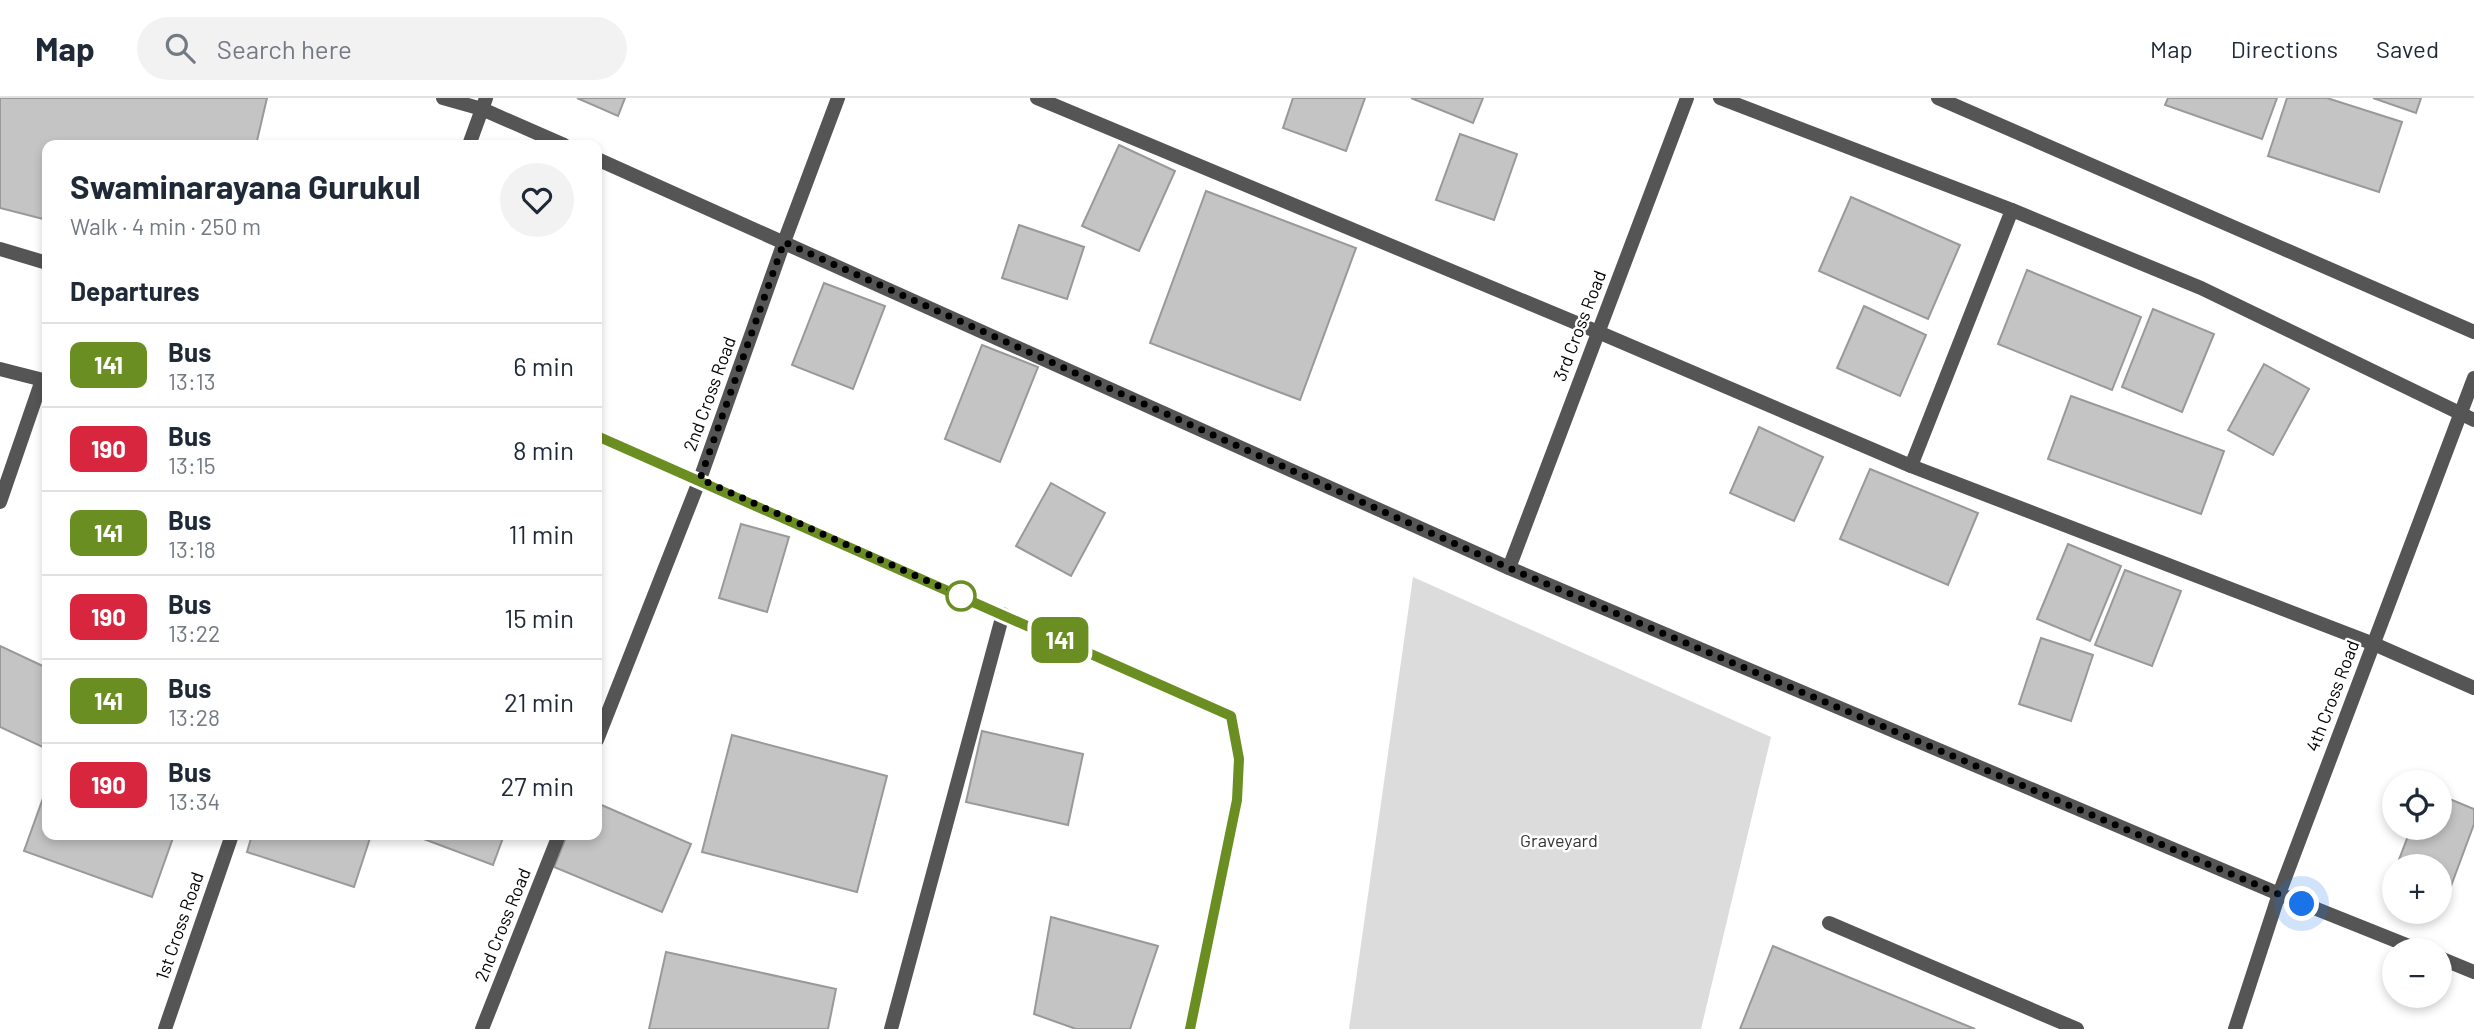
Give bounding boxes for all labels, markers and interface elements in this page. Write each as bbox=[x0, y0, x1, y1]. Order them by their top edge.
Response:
search box bbox=[137, 17, 627, 80]
text: Map bbox=[35, 28, 95, 68]
icon: search bbox=[161, 29, 199, 67]
text: Search here bbox=[217, 33, 352, 64]
text: Map bbox=[2150, 34, 2193, 63]
text: Directions bbox=[2231, 34, 2338, 63]
text: Saved bbox=[2376, 34, 2439, 63]
button: heart bbox=[500, 163, 574, 237]
text: Swaminarayana Gurukul bbox=[70, 166, 421, 206]
text: Walk · 4 min · 250 m bbox=[70, 212, 261, 240]
street label: 3rd Cross Road bbox=[1548, 267, 1610, 384]
text: Departures bbox=[70, 275, 200, 306]
street label: 2nd Cross Road bbox=[678, 333, 740, 454]
text: Bus bbox=[168, 336, 211, 367]
text: 141 bbox=[94, 350, 123, 379]
text: 6 min bbox=[513, 350, 574, 381]
text: 13:13 bbox=[168, 367, 216, 395]
text: Bus bbox=[168, 420, 211, 451]
text: 190 bbox=[91, 434, 126, 463]
text: 8 min bbox=[513, 434, 574, 465]
text: 13:15 bbox=[168, 451, 216, 479]
text: Bus bbox=[168, 504, 211, 535]
text: 141 bbox=[94, 518, 123, 547]
text: 11 min bbox=[508, 518, 574, 549]
text: 13:18 bbox=[168, 535, 216, 563]
unlabelled marker bbox=[946, 581, 976, 611]
text: Bus bbox=[168, 588, 211, 619]
text: 190 bbox=[91, 602, 126, 631]
text: 15 min bbox=[504, 602, 574, 633]
line badge: 141 bbox=[1020, 617, 1100, 663]
text: 13:22 bbox=[168, 619, 220, 647]
text: 141 bbox=[1045, 625, 1075, 654]
street label: 4th Cross Road bbox=[2301, 637, 2363, 754]
text: Bus bbox=[168, 672, 211, 703]
text: 141 bbox=[94, 686, 123, 715]
text: 21 min bbox=[504, 686, 574, 717]
text: 13:28 bbox=[168, 703, 220, 731]
text: Bus bbox=[168, 756, 211, 787]
text: 190 bbox=[91, 770, 126, 799]
text: 27 min bbox=[500, 770, 574, 801]
map controls bbox=[2382, 770, 2452, 1008]
button: locate bbox=[2382, 770, 2452, 840]
text: 13:34 bbox=[168, 787, 220, 815]
park label: Graveyard bbox=[1520, 829, 1598, 851]
button: + bbox=[2382, 854, 2452, 924]
street label: 2nd Cross Road bbox=[469, 865, 535, 985]
street label: 1st Cross Road bbox=[150, 869, 208, 983]
your location bbox=[2284, 886, 2319, 921]
button: − bbox=[2382, 938, 2452, 1008]

